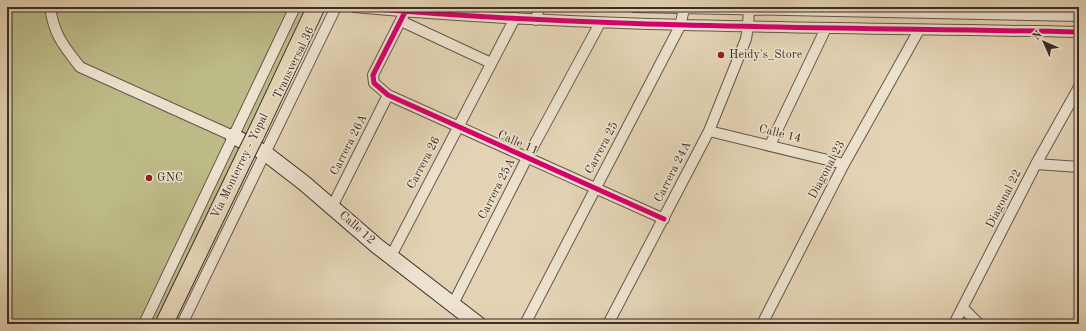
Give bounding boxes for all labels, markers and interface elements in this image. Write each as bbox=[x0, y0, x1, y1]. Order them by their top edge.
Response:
north arrow bbox=[1024, 22, 1064, 62]
street label: Transversal 36 bbox=[271, 25, 317, 101]
text: N bbox=[1031, 29, 1045, 43]
place label: Heidy's_Store bbox=[729, 49, 803, 61]
marker: Heidy's_Store bbox=[716, 50, 726, 60]
street label: Vía Monterrey - Yopal bbox=[209, 111, 271, 221]
street label: Carrera 26A bbox=[329, 113, 369, 177]
street label: Carrera 25 bbox=[582, 119, 621, 176]
street label: Calle 14 bbox=[758, 123, 802, 145]
street label: Calle 11 bbox=[496, 129, 540, 157]
street label: Carrera 26 bbox=[405, 135, 443, 191]
street label: Diagonal 23 bbox=[807, 139, 847, 201]
street label: Carrera 24A bbox=[653, 140, 693, 204]
street label: Carrera 25A bbox=[476, 156, 517, 221]
street label: Diagonal 22 bbox=[984, 168, 1024, 230]
place label: GNC bbox=[157, 172, 183, 184]
marker: GNC bbox=[144, 173, 154, 183]
street label: Calle 12 bbox=[337, 209, 377, 247]

